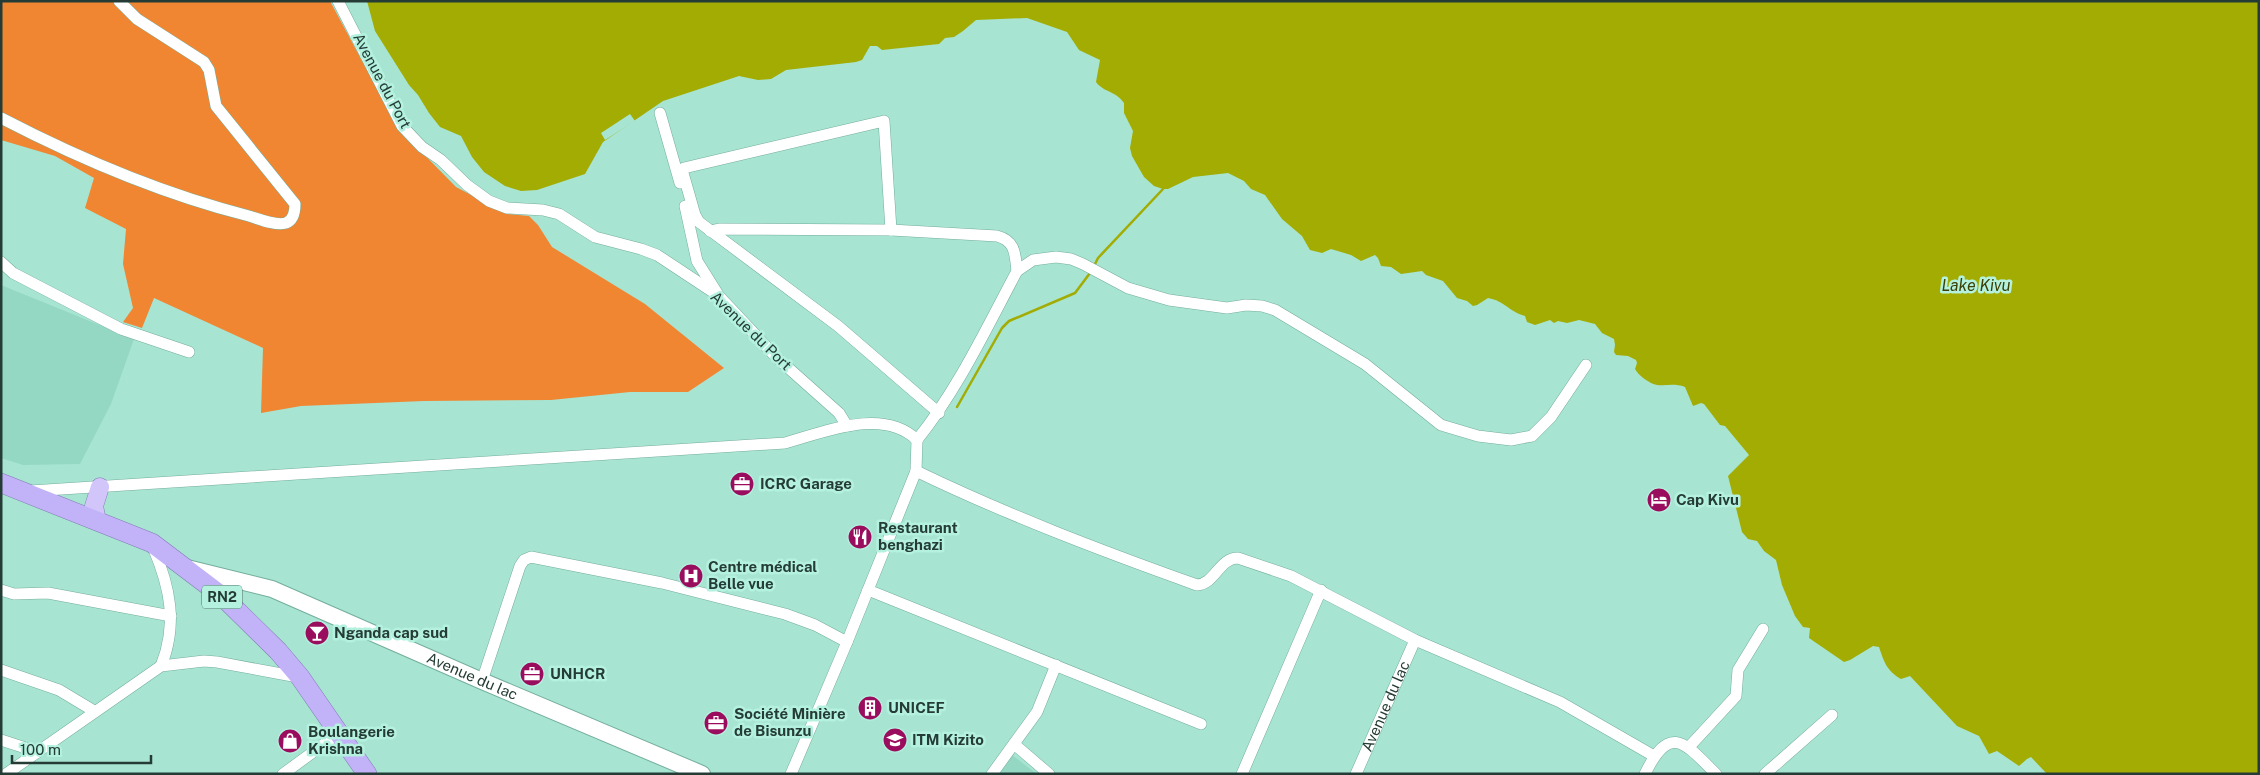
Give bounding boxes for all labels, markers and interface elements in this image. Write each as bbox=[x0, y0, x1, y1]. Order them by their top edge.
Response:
street label: Avenue du Port bbox=[350, 30, 415, 131]
water label: Lake Kivu bbox=[1941, 276, 2011, 295]
street label: Avenue du Port bbox=[707, 288, 795, 374]
office icon: ICRC Garage bbox=[729, 471, 755, 497]
place label: ICRC Garage bbox=[760, 475, 852, 492]
hotel icon: Cap Kivu bbox=[1646, 487, 1672, 513]
place label: Cap Kivu bbox=[1676, 491, 1739, 508]
place label: Restaurant benghazi bbox=[878, 519, 958, 553]
restaurant icon: Restaurant benghazi bbox=[847, 524, 873, 550]
place label: Centre médical Belle vue bbox=[708, 558, 817, 592]
hospital icon: Centre médical Belle vue bbox=[678, 563, 704, 589]
road number: RN2 bbox=[202, 586, 242, 608]
bar icon: Nganda cap sud bbox=[304, 620, 330, 646]
place label: Nganda cap sud bbox=[334, 624, 448, 641]
street label: Avenue du lac bbox=[424, 649, 520, 703]
street label: Avenue du lac bbox=[1358, 658, 1413, 754]
office icon: UNHCR bbox=[519, 661, 545, 687]
place label: UNHCR bbox=[550, 665, 605, 682]
building icon: UNICEF bbox=[857, 695, 883, 721]
place label: UNICEF bbox=[888, 699, 945, 716]
place label: Société Minière de Bisunzu bbox=[734, 705, 846, 739]
office icon: Société Minière de Bisunzu bbox=[703, 710, 729, 736]
place label: Boulangerie Krishna bbox=[308, 723, 395, 757]
school or university icon: ITM Kizito bbox=[882, 727, 908, 753]
shop icon: Boulangerie Krishna bbox=[277, 728, 303, 754]
place label: ITM Kizito bbox=[912, 731, 984, 748]
scale bar bbox=[12, 732, 151, 764]
text: 100 m bbox=[20, 741, 61, 758]

